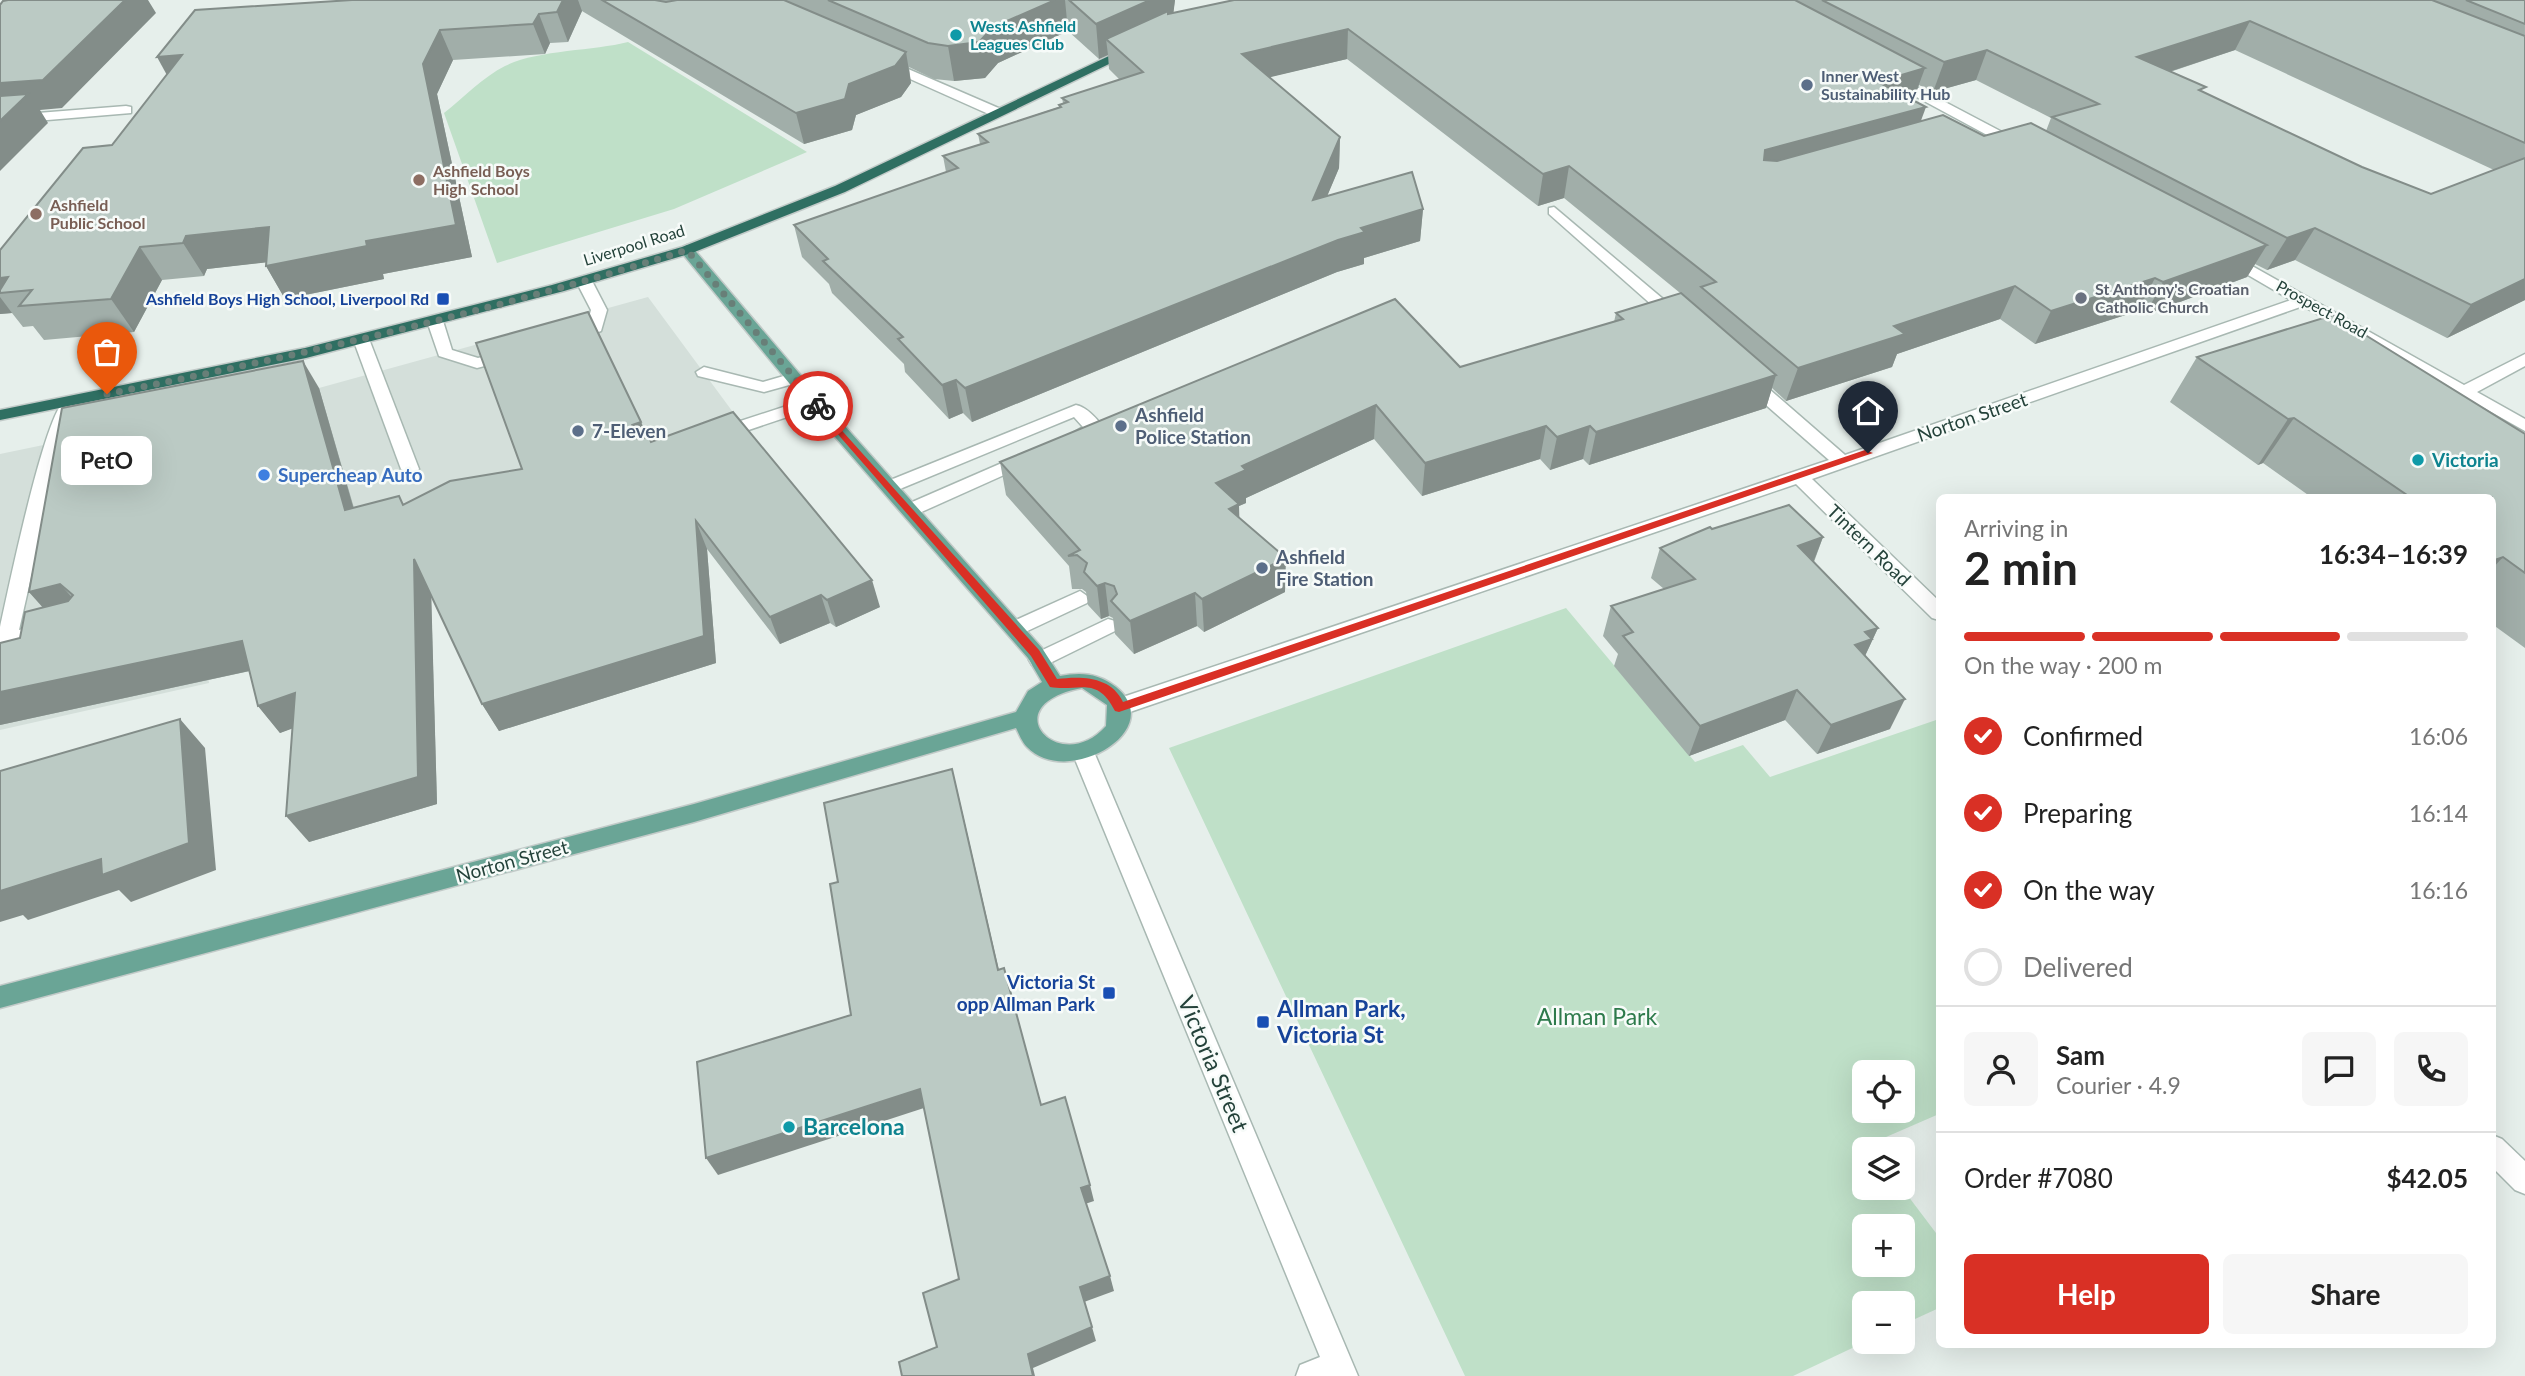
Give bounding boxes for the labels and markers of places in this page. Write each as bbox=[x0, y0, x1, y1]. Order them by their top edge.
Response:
place label: Wests Ashfield Leagues Club bbox=[970, 16, 1076, 53]
marker: Wests Ashfield Leagues Club bbox=[948, 27, 964, 43]
place label: Inner West Sustainability Hub bbox=[1821, 66, 1950, 103]
marker: Inner West Sustainability Hub bbox=[1799, 77, 1815, 93]
place label: Ashfield Boys High School bbox=[432, 161, 530, 198]
marker: Ashfield Boys High School bbox=[411, 172, 427, 188]
place label: Ashfield Public School bbox=[49, 195, 145, 232]
marker: Ashfield Public School bbox=[28, 206, 44, 222]
place label: St Anthony's Croatian Catholic Church bbox=[2095, 279, 2249, 316]
place label: Ashfield Boys High School, Liverpool Rd bbox=[145, 289, 429, 308]
marker: St Anthony's Croatian Catholic Church bbox=[2073, 290, 2089, 306]
marker: Ashfield Boys High School, Liverpool Rd bbox=[435, 291, 451, 307]
pin bbox=[77, 322, 137, 394]
pin bbox=[1838, 381, 1898, 453]
place label: Ashfield Police Station bbox=[1134, 403, 1251, 448]
marker: Ashfield Police Station bbox=[1113, 418, 1129, 434]
place label: 7-Eleven bbox=[592, 419, 666, 442]
marker: 7-Eleven bbox=[570, 423, 586, 439]
callout: PetO bbox=[62, 436, 152, 485]
place label: Victoria bbox=[2431, 448, 2499, 471]
marker: Victoria bbox=[2410, 452, 2426, 468]
place label: Supercheap Auto bbox=[278, 463, 423, 486]
marker: Supercheap Auto bbox=[256, 467, 272, 483]
place label: Ashfield Fire Station bbox=[1275, 545, 1374, 590]
marker: Ashfield Fire Station bbox=[1254, 560, 1270, 576]
place label: Victoria St opp Allman Park bbox=[957, 970, 1096, 1015]
marker: Victoria St opp Allman Park bbox=[1101, 985, 1117, 1001]
place label: Allman Park, Victoria St bbox=[1276, 994, 1406, 1048]
marker: Allman Park, Victoria St bbox=[1255, 1014, 1271, 1030]
place label: Barcelona bbox=[803, 1112, 905, 1140]
marker: Barcelona bbox=[781, 1119, 797, 1135]

